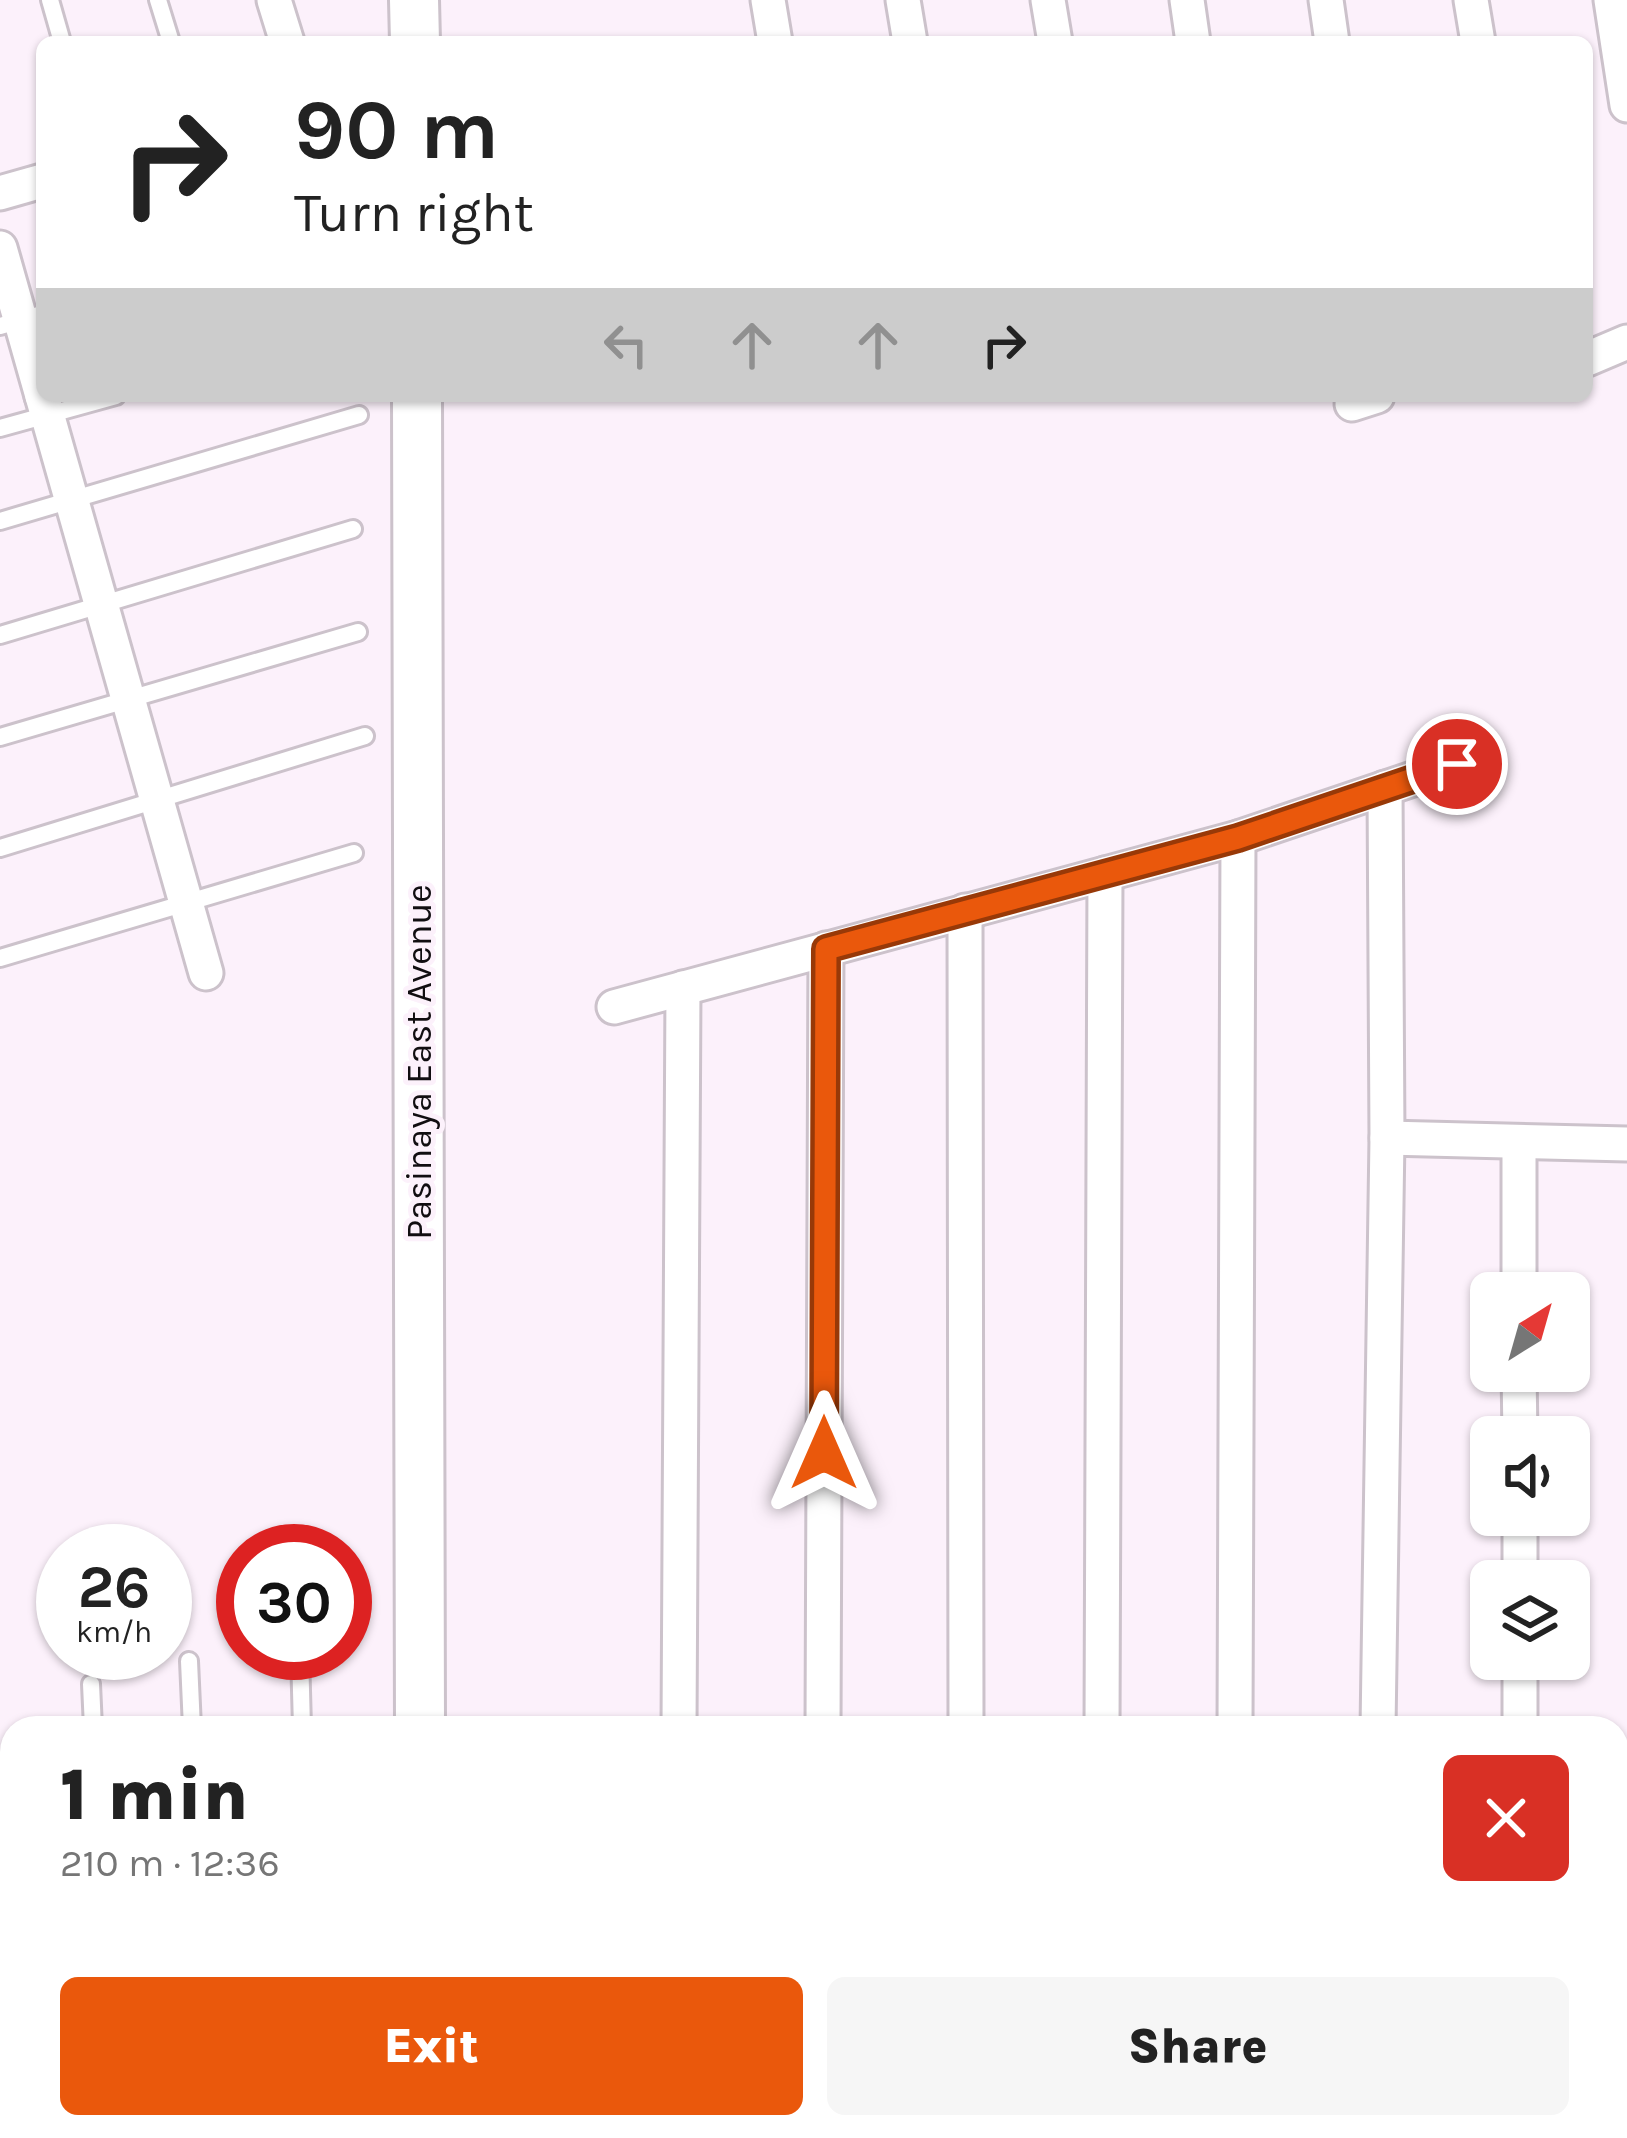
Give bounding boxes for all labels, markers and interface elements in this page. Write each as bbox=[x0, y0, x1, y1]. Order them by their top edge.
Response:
text: 90 m bbox=[294, 81, 499, 179]
icon: right bbox=[96, 84, 252, 240]
text: Turn right bbox=[294, 181, 534, 245]
icon: left bbox=[593, 312, 659, 378]
icon: ahead bbox=[719, 312, 785, 378]
icon: ahead bbox=[845, 312, 911, 378]
icon: right bbox=[971, 312, 1037, 378]
pin bbox=[1406, 713, 1508, 815]
icon: arrive bbox=[1424, 731, 1490, 797]
street label: Pasinaya East Avenue bbox=[398, 884, 440, 1240]
north arrow bbox=[1470, 1272, 1590, 1392]
map controls bbox=[1470, 1272, 1590, 1680]
position arrow bbox=[761, 1390, 887, 1516]
button: sound bbox=[1470, 1416, 1590, 1536]
speed limit sign: 30 bbox=[216, 1524, 372, 1680]
text: 26 bbox=[78, 1552, 150, 1622]
button: layers bbox=[1470, 1560, 1590, 1680]
text: km/h bbox=[76, 1614, 152, 1650]
text: 1 min bbox=[60, 1753, 249, 1837]
button: close bbox=[1443, 1755, 1569, 1881]
text: 210 m · 12:36 bbox=[60, 1840, 280, 1886]
button: Exit bbox=[60, 1977, 803, 2115]
button: Share bbox=[827, 1977, 1569, 2115]

